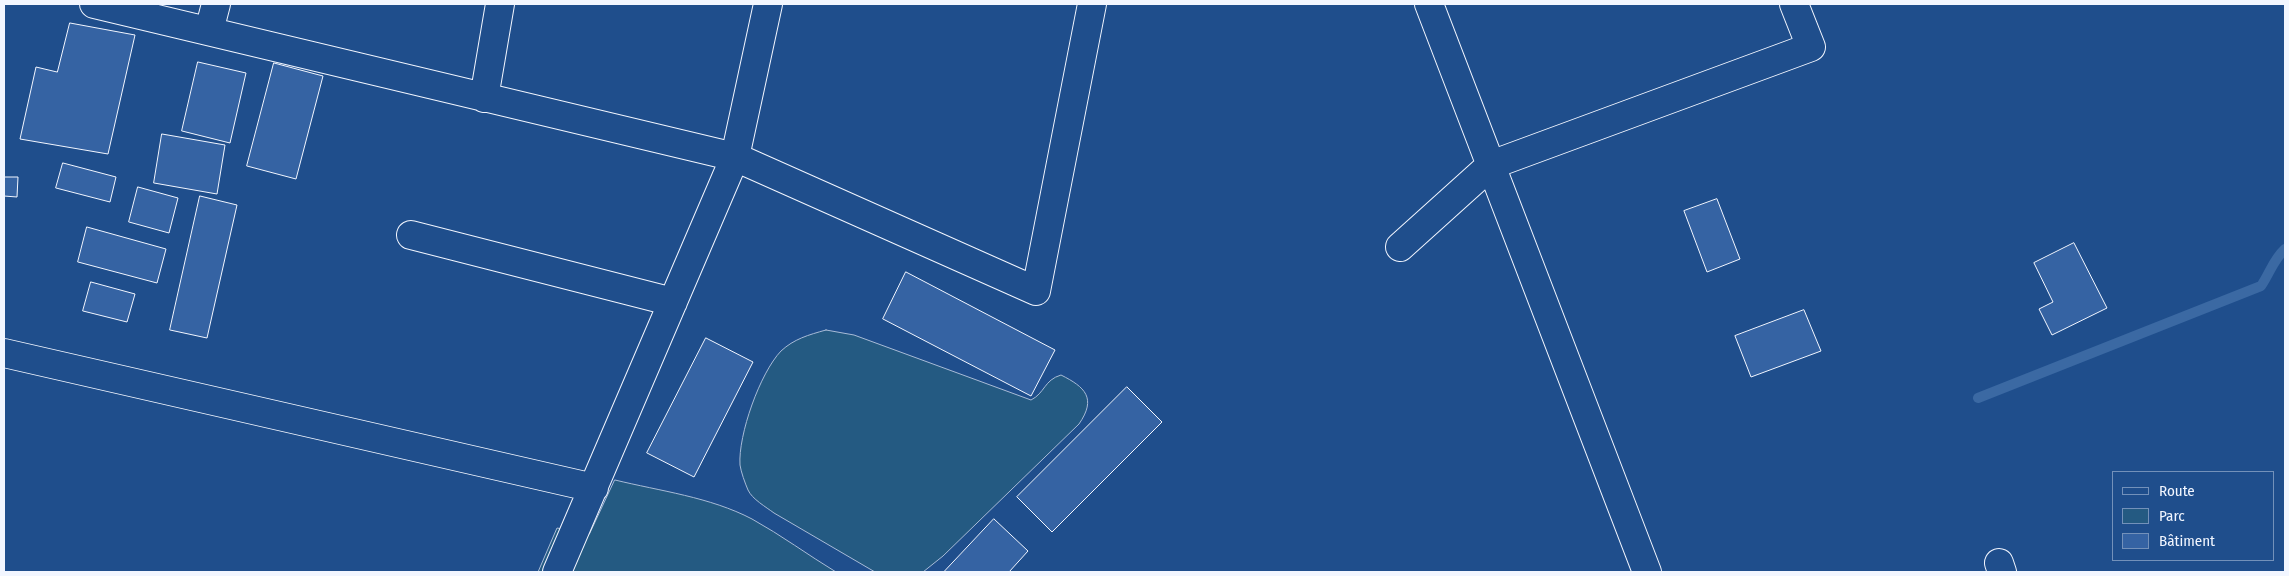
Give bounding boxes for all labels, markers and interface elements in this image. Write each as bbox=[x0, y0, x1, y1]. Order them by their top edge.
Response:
legend bbox=[2112, 471, 2274, 561]
text: Route bbox=[2159, 482, 2195, 500]
text: Parc bbox=[2159, 507, 2185, 525]
text: Bâtiment bbox=[2159, 532, 2215, 550]

